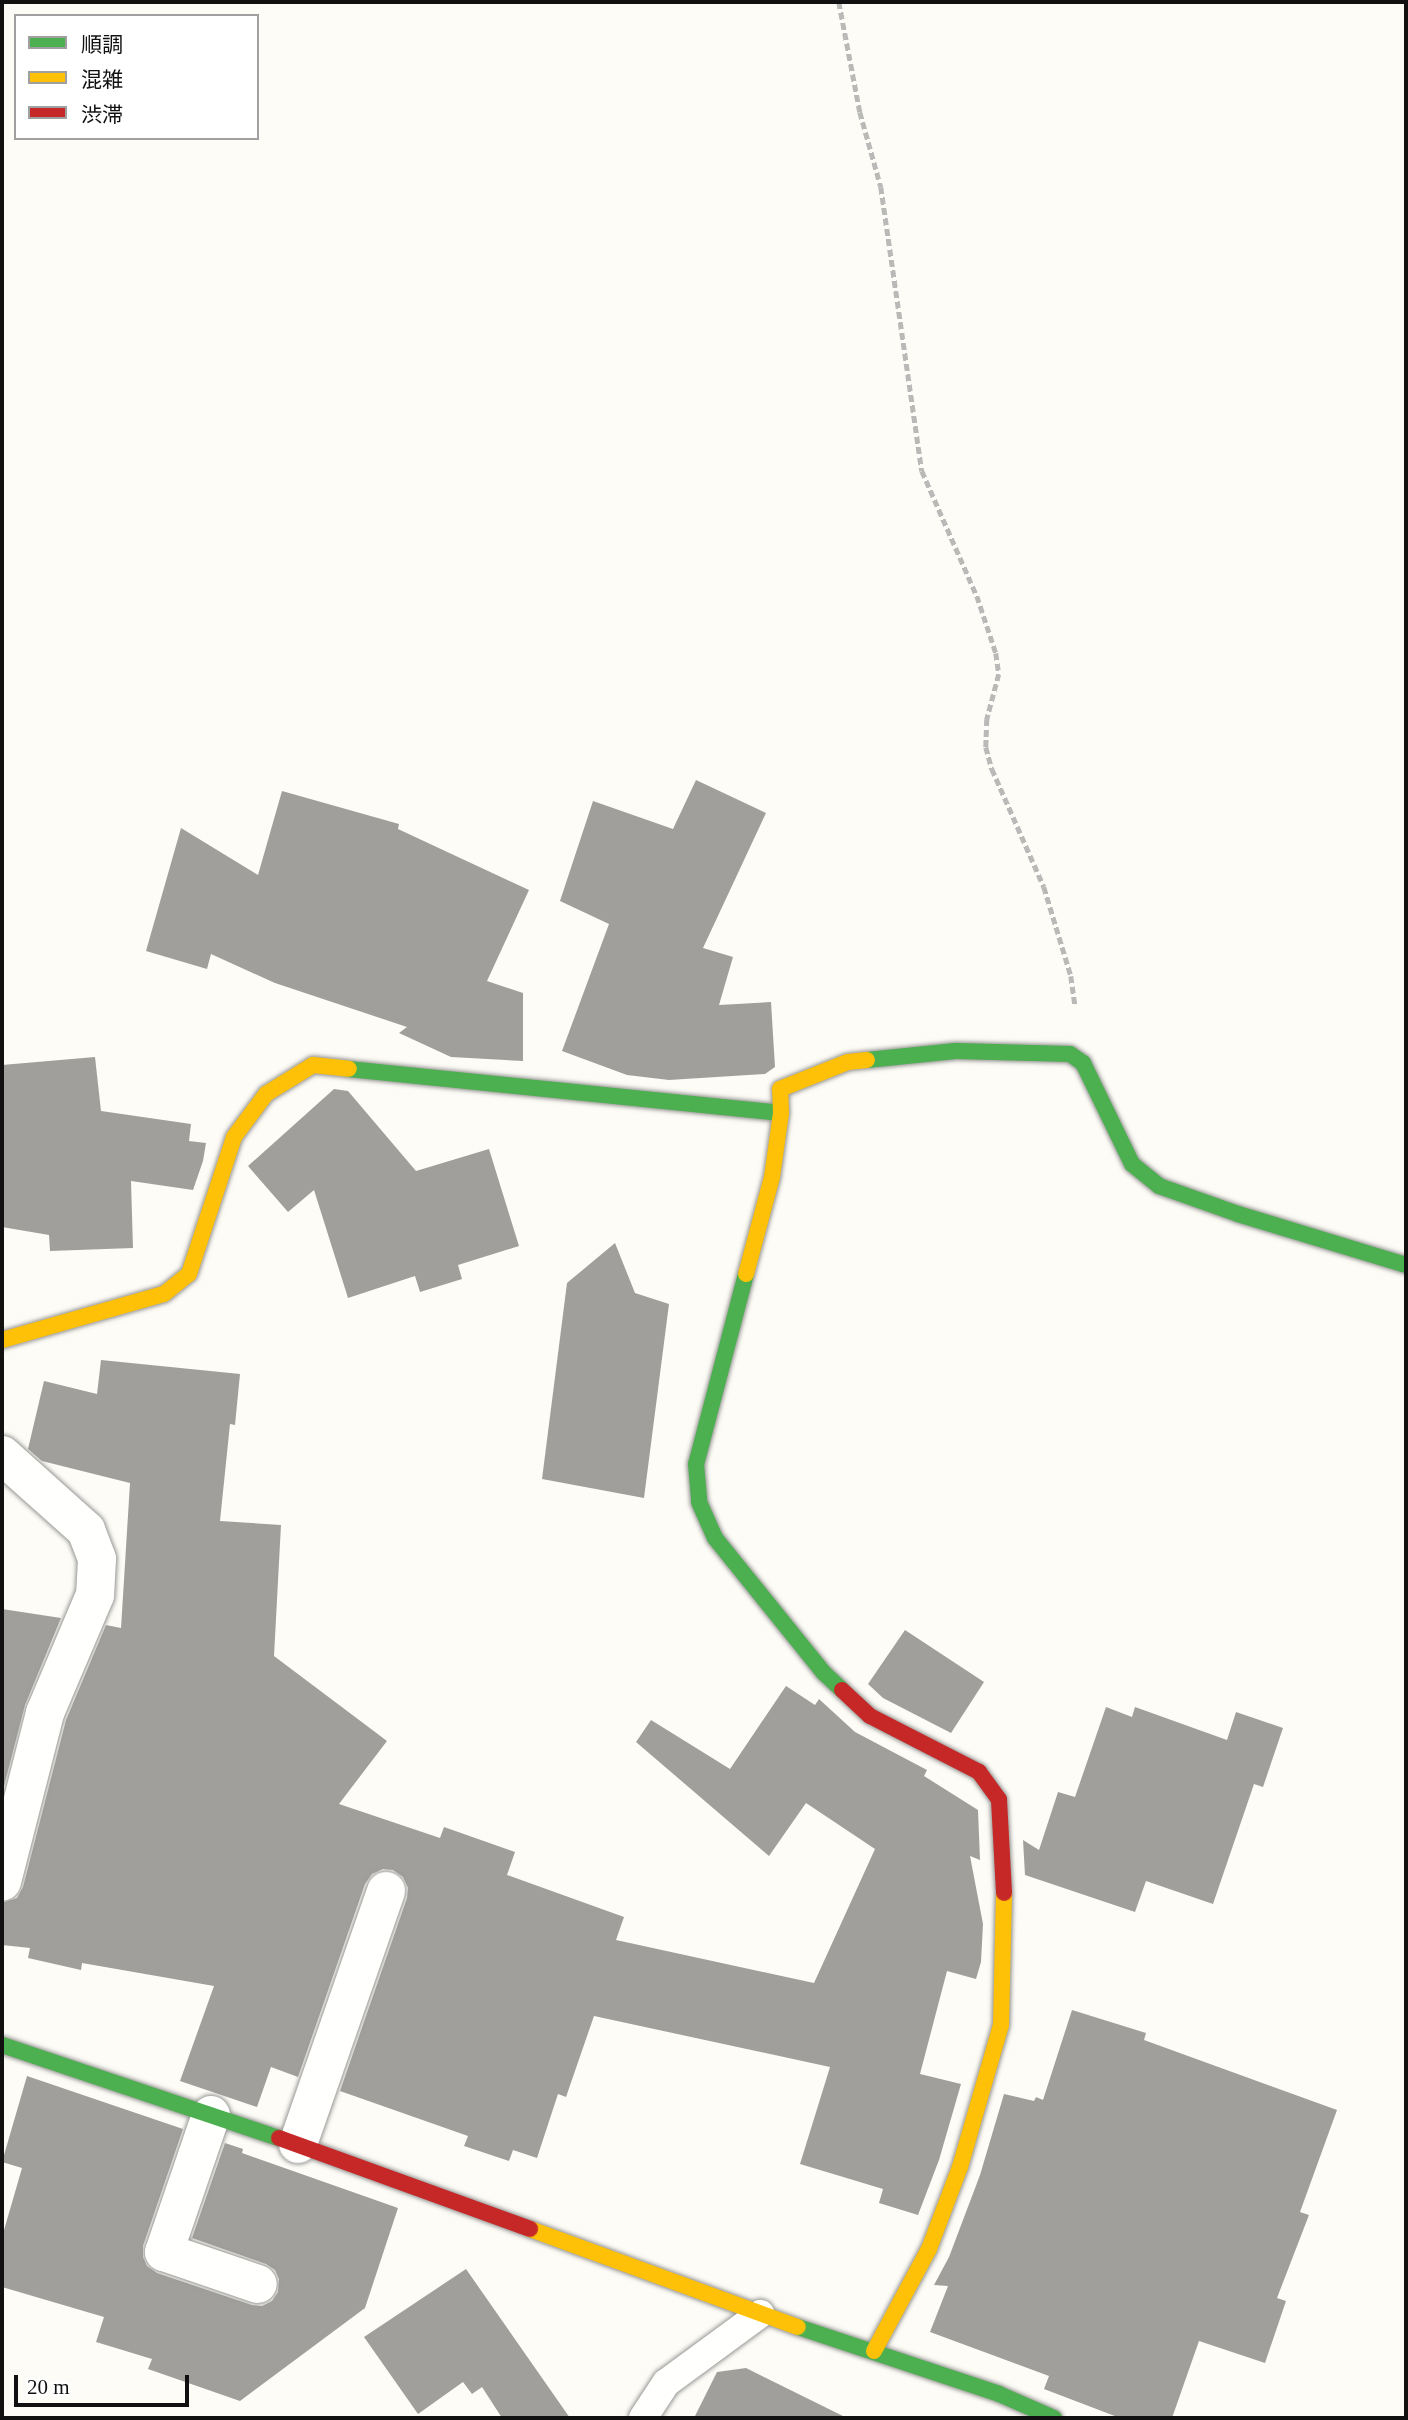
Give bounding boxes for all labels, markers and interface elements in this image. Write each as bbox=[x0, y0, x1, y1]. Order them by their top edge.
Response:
legend bbox=[14, 14, 259, 140]
text: 順調 bbox=[81, 33, 123, 57]
text: 混雑 bbox=[81, 68, 123, 92]
text: 渋滞 bbox=[81, 103, 123, 127]
scale bar bbox=[18, 2360, 192, 2404]
text: 20 m bbox=[27, 2375, 70, 2399]

